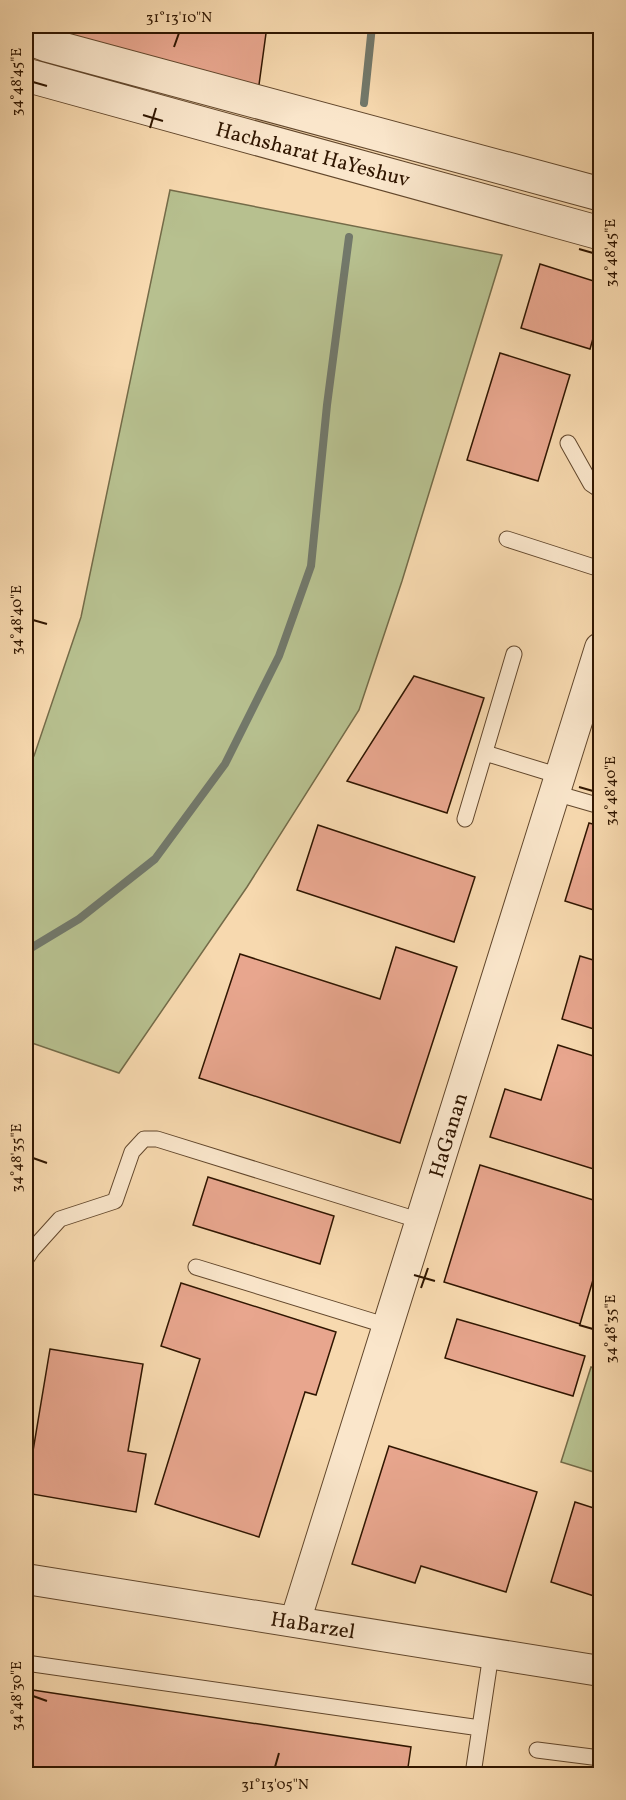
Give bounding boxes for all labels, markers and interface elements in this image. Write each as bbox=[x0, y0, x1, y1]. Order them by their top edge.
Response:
text: 31°13'10"N bbox=[146, 8, 212, 29]
text: 34°48'45"E bbox=[7, 48, 28, 116]
street label: Hachsharat HaYeshuv bbox=[212, 116, 413, 195]
text: 34°48'45"E bbox=[601, 219, 622, 287]
text: 34°48'40"E bbox=[7, 585, 28, 655]
text: 34°48'40"E bbox=[601, 756, 622, 826]
street label: HaGanan bbox=[423, 1089, 476, 1182]
text: 34°48'35"E bbox=[7, 1124, 28, 1192]
text: 34°48'35"E bbox=[601, 1295, 622, 1363]
street label: HaBarzel bbox=[268, 1605, 357, 1647]
text: 34°48'30"E bbox=[7, 1661, 28, 1731]
text: 31°13'05"N bbox=[241, 1775, 309, 1796]

